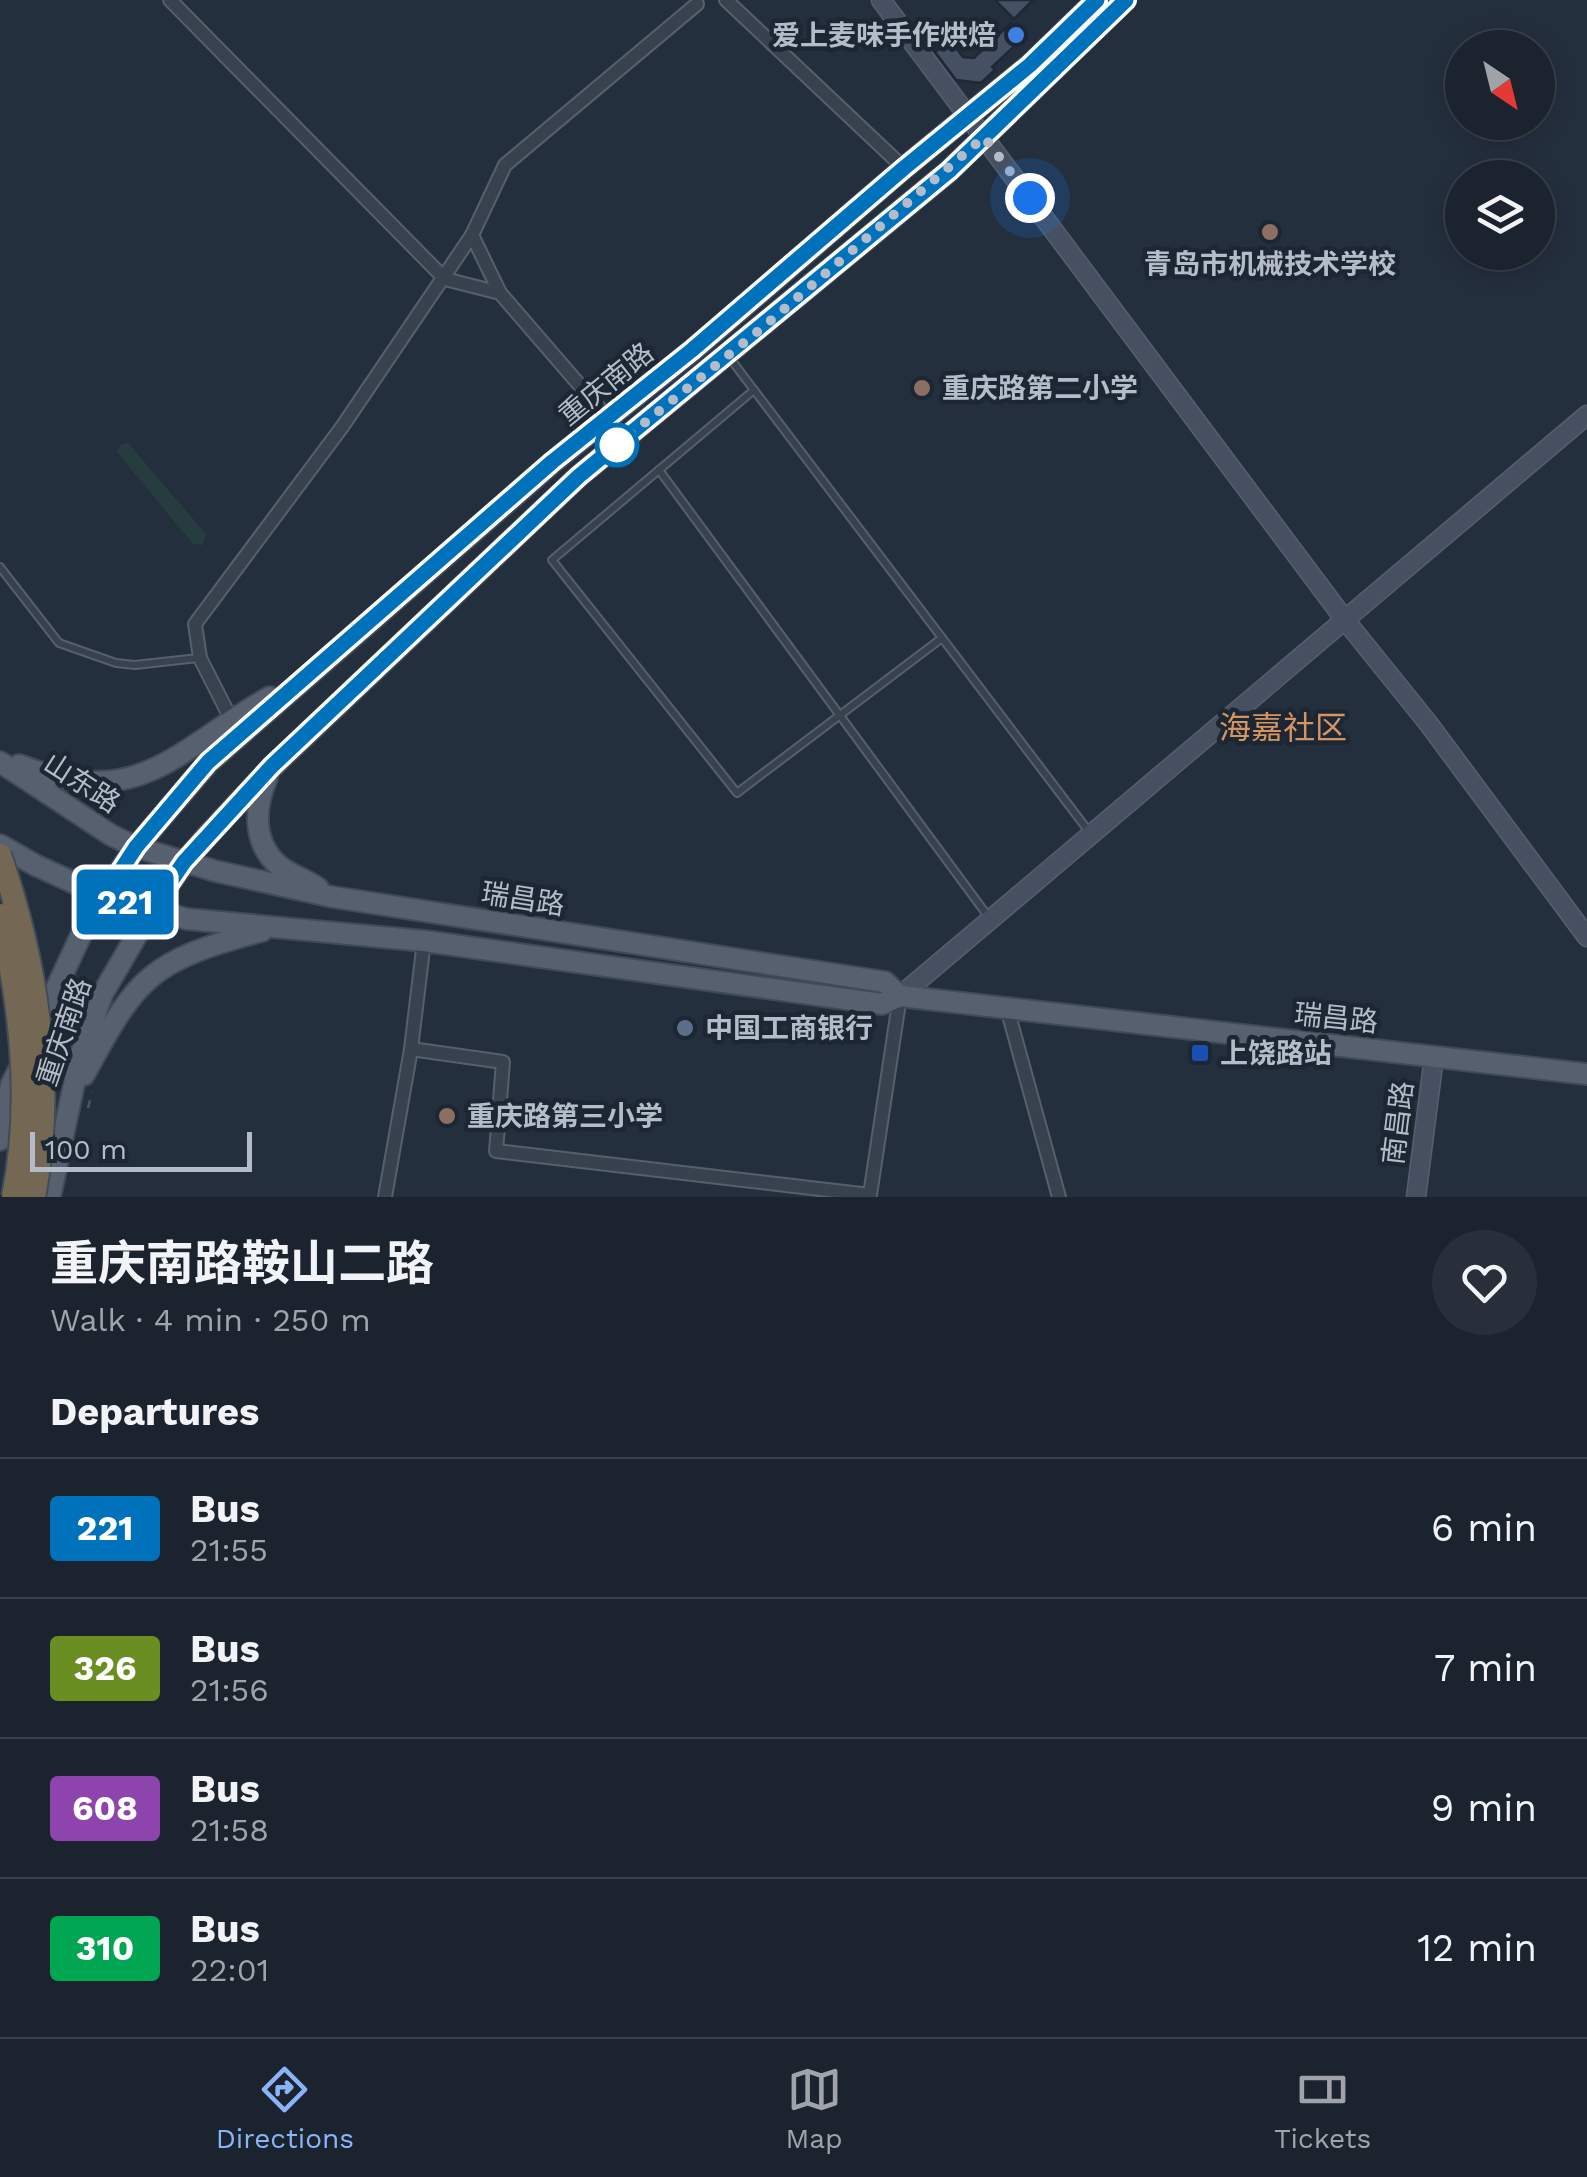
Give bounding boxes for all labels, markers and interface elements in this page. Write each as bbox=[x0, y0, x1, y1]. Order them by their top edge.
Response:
place label: 爱上麦味手作烘焙 bbox=[772, 19, 996, 52]
marker: 爱上麦味手作烘焙 bbox=[1005, 24, 1027, 46]
north arrow bbox=[1445, 30, 1555, 140]
map controls bbox=[1445, 30, 1555, 270]
button: layers bbox=[1445, 160, 1555, 270]
your location bbox=[1005, 173, 1055, 223]
marker: 青岛市机械技术学校 bbox=[1259, 221, 1281, 243]
place label: 青岛市机械技术学校 bbox=[1144, 248, 1396, 281]
street label: 重庆南路 bbox=[552, 336, 660, 432]
place label: 重庆路第二小学 bbox=[942, 372, 1138, 405]
marker: 重庆路第二小学 bbox=[911, 377, 933, 399]
unlabelled marker bbox=[596, 424, 638, 466]
district label: 海嘉社区 bbox=[1219, 709, 1347, 747]
street label: 山东路 bbox=[38, 746, 126, 820]
line badge: 221 bbox=[68, 870, 182, 934]
street label: 瑞昌路 bbox=[479, 876, 567, 922]
text: 221 bbox=[97, 881, 153, 923]
street label: 重庆南路 bbox=[30, 974, 98, 1090]
street label: 瑞昌路 bbox=[1292, 997, 1380, 1039]
place label: 中国工商银行 bbox=[705, 1012, 873, 1045]
marker: 中国工商银行 bbox=[674, 1017, 696, 1039]
place label: 上饶路站 bbox=[1220, 1037, 1332, 1070]
marker: 上饶路站 bbox=[1189, 1042, 1211, 1064]
street label: 南昌路 bbox=[1377, 1079, 1419, 1167]
place label: 重庆路第三小学 bbox=[467, 1100, 663, 1133]
marker: 重庆路第三小学 bbox=[436, 1105, 458, 1127]
scale bar bbox=[30, 1127, 252, 1172]
text: 100 m bbox=[45, 1133, 127, 1166]
button: heart bbox=[1432, 1230, 1537, 1335]
text: 重庆南路鞍山二路 bbox=[50, 1235, 434, 1292]
text: Walk · 4 min · 250 m bbox=[50, 1301, 371, 1339]
text: Departures bbox=[50, 1390, 259, 1434]
text: Bus bbox=[190, 1487, 260, 1531]
text: 6 min bbox=[1431, 1506, 1537, 1550]
text: 221 bbox=[77, 1507, 133, 1549]
text: 21:55 bbox=[190, 1531, 268, 1569]
text: Bus bbox=[190, 1627, 260, 1671]
text: 7 min bbox=[1434, 1646, 1537, 1690]
text: 326 bbox=[73, 1647, 137, 1689]
text: 21:56 bbox=[190, 1671, 269, 1709]
text: Bus bbox=[190, 1767, 260, 1811]
text: 9 min bbox=[1431, 1786, 1537, 1830]
text: 608 bbox=[72, 1787, 138, 1829]
text: 21:58 bbox=[190, 1811, 269, 1849]
text: Bus bbox=[190, 1907, 260, 1951]
text: 12 min bbox=[1417, 1926, 1537, 1970]
text: 310 bbox=[76, 1927, 134, 1969]
text: 22:01 bbox=[190, 1951, 269, 1989]
tab: Directions bbox=[216, 2062, 354, 2155]
tab: Map bbox=[786, 2062, 843, 2155]
tab: Tickets bbox=[1274, 2062, 1371, 2155]

